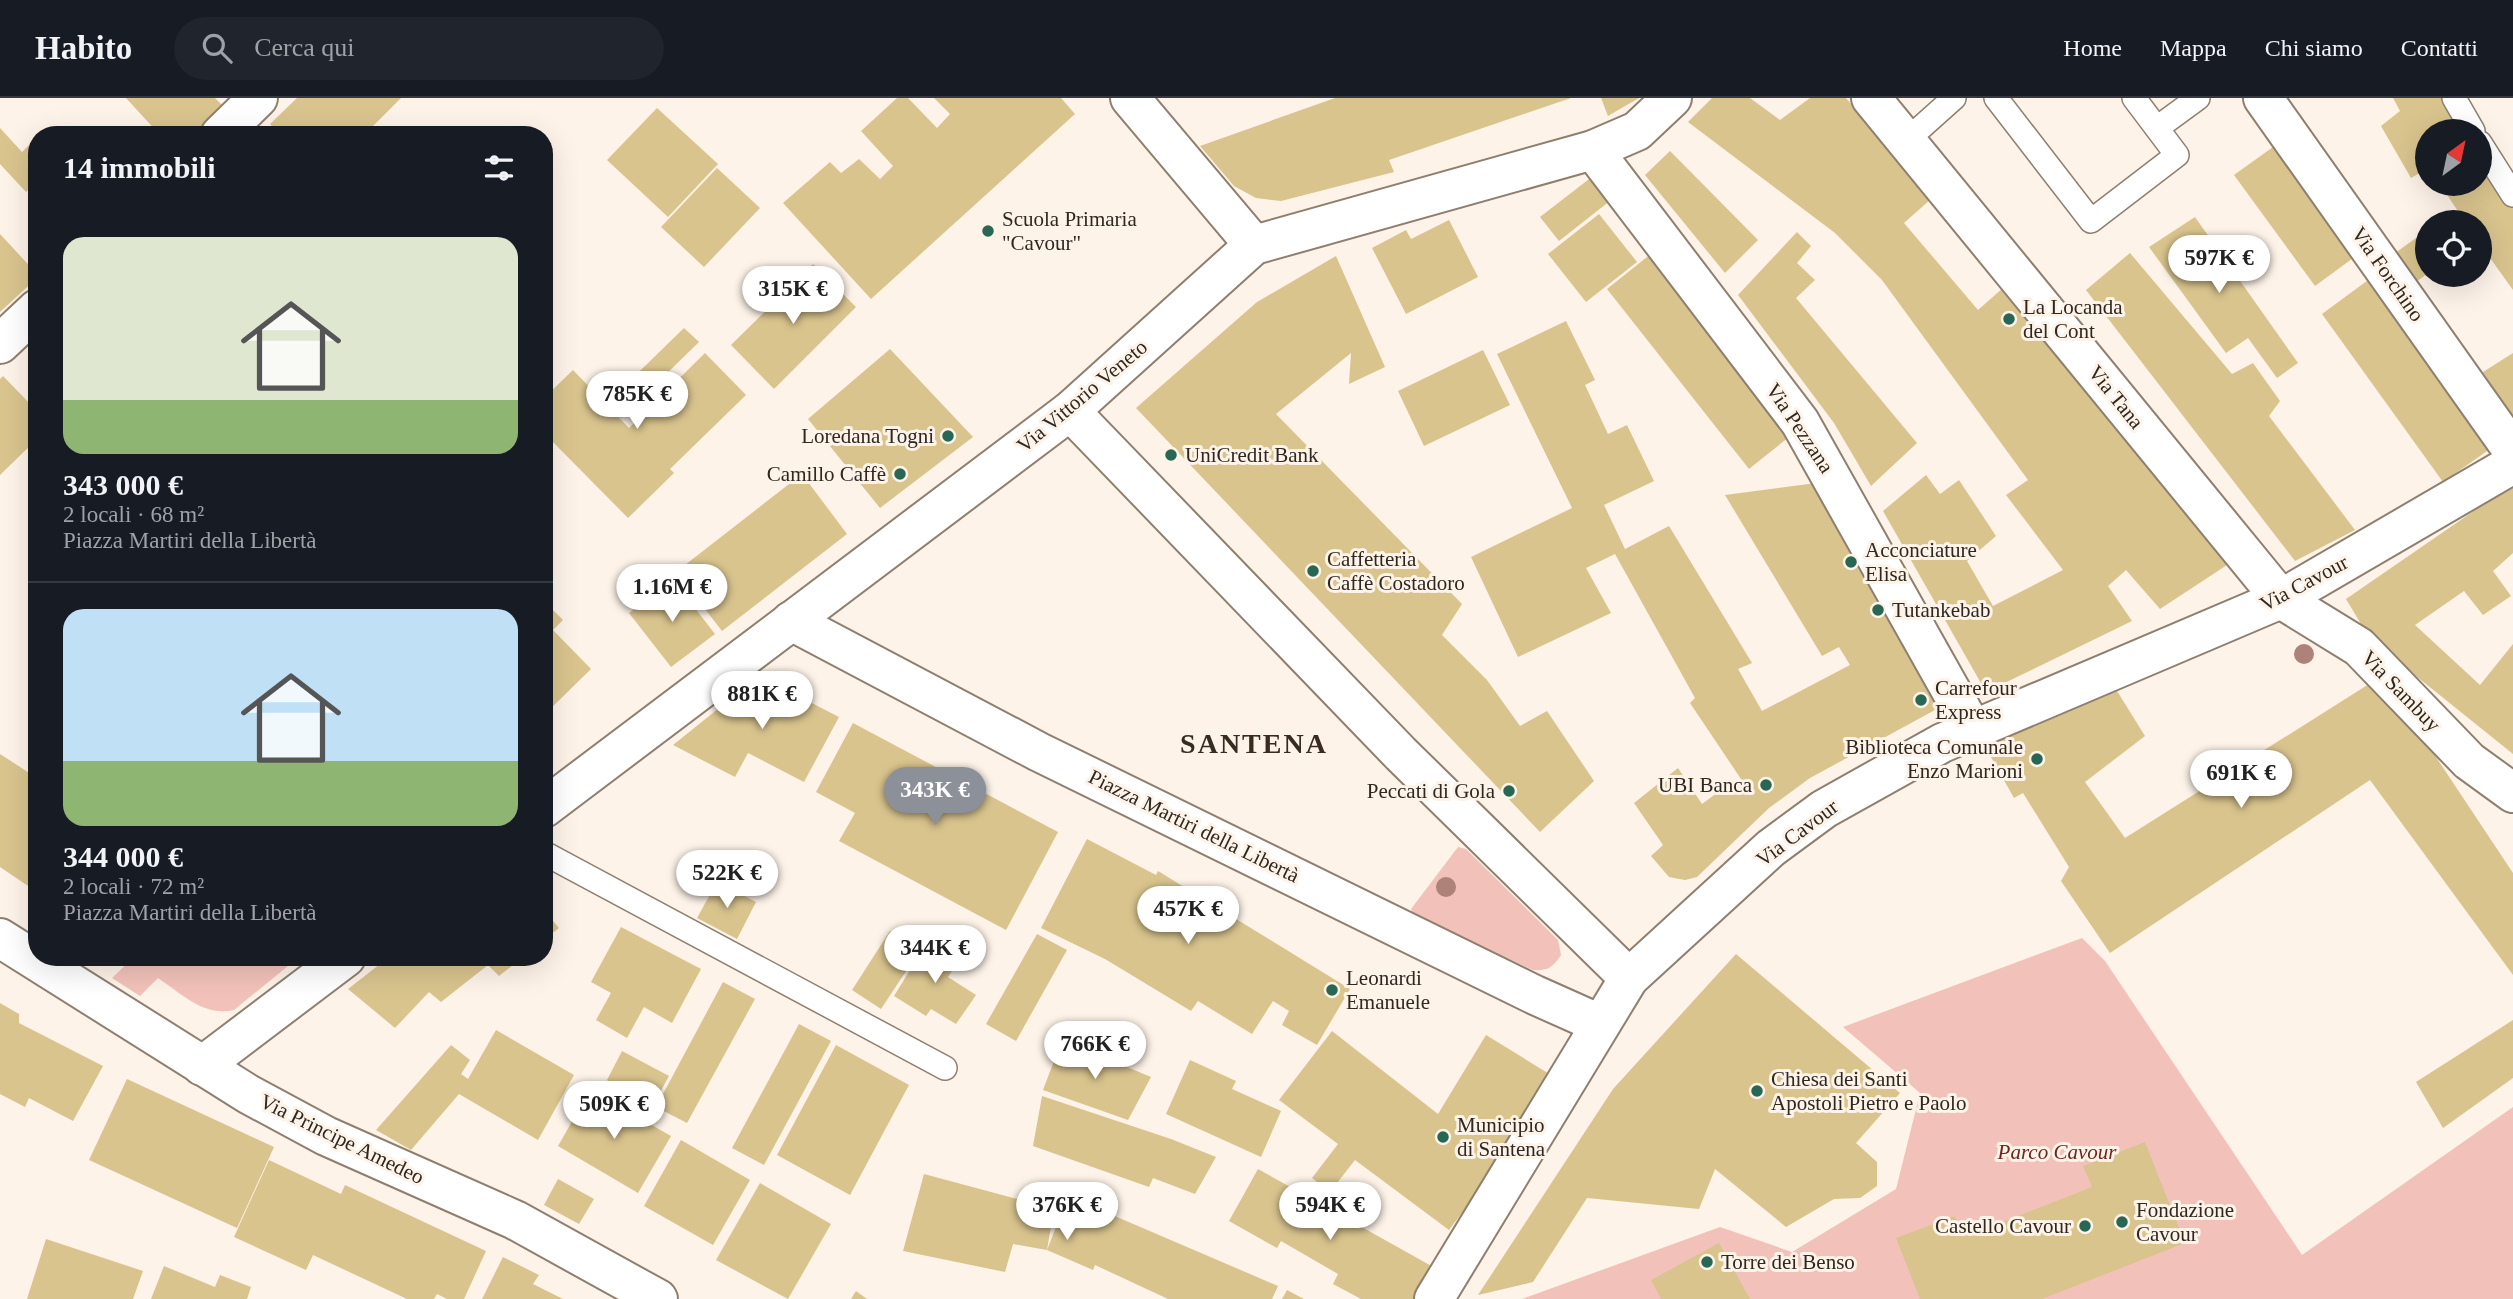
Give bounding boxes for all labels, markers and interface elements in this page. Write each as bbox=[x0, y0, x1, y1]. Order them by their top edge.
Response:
search box bbox=[174, 17, 664, 80]
icon: search bbox=[198, 29, 236, 67]
text: Habito bbox=[35, 30, 132, 66]
text: Cerca qui bbox=[254, 33, 355, 62]
text: Home bbox=[2063, 35, 2122, 61]
text: Mappa bbox=[2160, 35, 2227, 61]
text: Chi siamo bbox=[2265, 35, 2363, 61]
text: Contatti bbox=[2401, 35, 2478, 61]
north arrow bbox=[2415, 119, 2492, 196]
map controls bbox=[2415, 119, 2492, 287]
icon: filters bbox=[480, 149, 518, 187]
text: 14 immobili bbox=[63, 151, 216, 184]
place label: Scuola Primaria "Cavour" bbox=[1002, 207, 1137, 255]
button: locate bbox=[2415, 210, 2492, 287]
street label: Via Forchino bbox=[2347, 222, 2429, 326]
marker: Scuola Primaria "Cavour" bbox=[980, 223, 996, 239]
pin: 597K € bbox=[2162, 236, 2276, 295]
text: 597K € bbox=[2184, 245, 2254, 270]
pin: 315K € bbox=[736, 266, 850, 326]
text: 315K € bbox=[758, 276, 828, 301]
icon: home bbox=[228, 283, 354, 409]
place label: La Locanda del Cont bbox=[2023, 295, 2123, 343]
marker: La Locanda del Cont bbox=[2001, 311, 2017, 327]
street label: Via Vittorio Veneto bbox=[1012, 335, 1152, 457]
street label: Via Tana bbox=[2083, 361, 2149, 434]
pin: 785K € bbox=[580, 372, 694, 431]
street label: Via Pezzana bbox=[1761, 379, 1839, 478]
text: 785K € bbox=[602, 381, 672, 406]
place label: Loredana Togni bbox=[801, 424, 934, 448]
marker: Loredana Togni bbox=[940, 428, 956, 444]
place label: UniCredit Bank bbox=[1185, 443, 1319, 467]
marker: UniCredit Bank bbox=[1163, 447, 1179, 463]
place label: Camillo Caffè bbox=[767, 462, 886, 486]
marker: Camillo Caffè bbox=[892, 466, 908, 482]
text: 343 000 € bbox=[63, 468, 183, 501]
text: 2 locali · 68 m² bbox=[63, 502, 204, 527]
text: Piazza Martiri della Libertà bbox=[63, 528, 317, 553]
place label: Acconciature Elisa bbox=[1865, 538, 1977, 586]
place label: Caffetteria Caffè Costadoro bbox=[1327, 547, 1465, 595]
street label: Via Cavour bbox=[2256, 550, 2352, 616]
marker: Acconciature Elisa bbox=[1843, 554, 1859, 570]
marker: Caffetteria Caffè Costadoro bbox=[1305, 563, 1321, 579]
pin: 1.16M € bbox=[607, 564, 737, 624]
text: 1.16M € bbox=[632, 574, 712, 599]
place label: Tutankebab bbox=[1892, 598, 1990, 622]
marker: Tutankebab bbox=[1870, 602, 1886, 618]
street label: Via Sambuy bbox=[2357, 646, 2446, 737]
icon: home bbox=[228, 655, 354, 781]
pin: 881K € bbox=[705, 672, 819, 731]
place label: Carrefour Express bbox=[1935, 676, 2017, 724]
text: 881K € bbox=[727, 681, 797, 706]
marker: Carrefour Express bbox=[1913, 692, 1929, 708]
district label: SANTENA bbox=[1180, 728, 1328, 759]
place label: Biblioteca Comunale Enzo Marioni bbox=[1845, 735, 2023, 783]
pin: 691K € bbox=[2184, 750, 2298, 810]
marker: Biblioteca Comunale Enzo Marioni bbox=[2029, 751, 2045, 767]
text: 691K € bbox=[2206, 760, 2276, 785]
street label: Piazza Martiri della Libertà bbox=[1085, 764, 1304, 888]
pin: 343K € bbox=[878, 768, 992, 827]
place label: UBI Banca bbox=[1658, 773, 1753, 797]
text: 343K € bbox=[900, 777, 970, 802]
marker: UBI Banca bbox=[1758, 777, 1774, 793]
place label: Peccati di Gola bbox=[1367, 779, 1496, 803]
marker: Peccati di Gola bbox=[1501, 783, 1517, 799]
street label: Via Cavour bbox=[1751, 794, 1843, 872]
text: 344 000 € bbox=[63, 840, 183, 873]
pin: 522K € bbox=[670, 850, 784, 910]
text: 522K € bbox=[692, 860, 762, 885]
text: 2 locali · 72 m² bbox=[63, 874, 204, 899]
pin: 457K € bbox=[1131, 886, 1245, 946]
text: 457K € bbox=[1153, 896, 1223, 921]
text: Piazza Martiri della Libertà bbox=[63, 900, 317, 925]
pin: 344K € bbox=[878, 926, 992, 985]
text: 344K € bbox=[900, 935, 970, 960]
place label: Leonardi Emanuele bbox=[1346, 966, 1430, 1014]
marker: Leonardi Emanuele bbox=[1324, 982, 1340, 998]
pin: 766K € bbox=[1038, 1021, 1152, 1081]
text: 766K € bbox=[1060, 1031, 1130, 1056]
place label: Chiesa dei Santi Apostoli Pietro e Paolo bbox=[1771, 1067, 1966, 1115]
pin: 509K € bbox=[557, 1082, 671, 1141]
marker: Chiesa dei Santi Apostoli Pietro e Paolo bbox=[1749, 1083, 1765, 1099]
street label: Via Principe Amedeo bbox=[256, 1089, 428, 1189]
text: 509K € bbox=[579, 1091, 649, 1116]
place label: Municipio di Santena bbox=[1457, 1113, 1546, 1161]
marker: Municipio di Santena bbox=[1435, 1129, 1451, 1145]
park label: Parco Cavour bbox=[1997, 1140, 2117, 1164]
pin: 376K € bbox=[1010, 1182, 1124, 1242]
pin: 594K € bbox=[1273, 1182, 1387, 1242]
text: 376K € bbox=[1032, 1192, 1102, 1217]
text: 594K € bbox=[1295, 1192, 1365, 1217]
place label: Fondazione Cavour bbox=[2136, 1198, 2234, 1246]
place label: Castello Cavour bbox=[1935, 1214, 2071, 1238]
marker: Fondazione Cavour bbox=[2114, 1214, 2130, 1230]
marker: Castello Cavour bbox=[2077, 1218, 2093, 1234]
place label: Torre dei Benso bbox=[1721, 1250, 1855, 1274]
marker: Torre dei Benso bbox=[1699, 1254, 1715, 1270]

